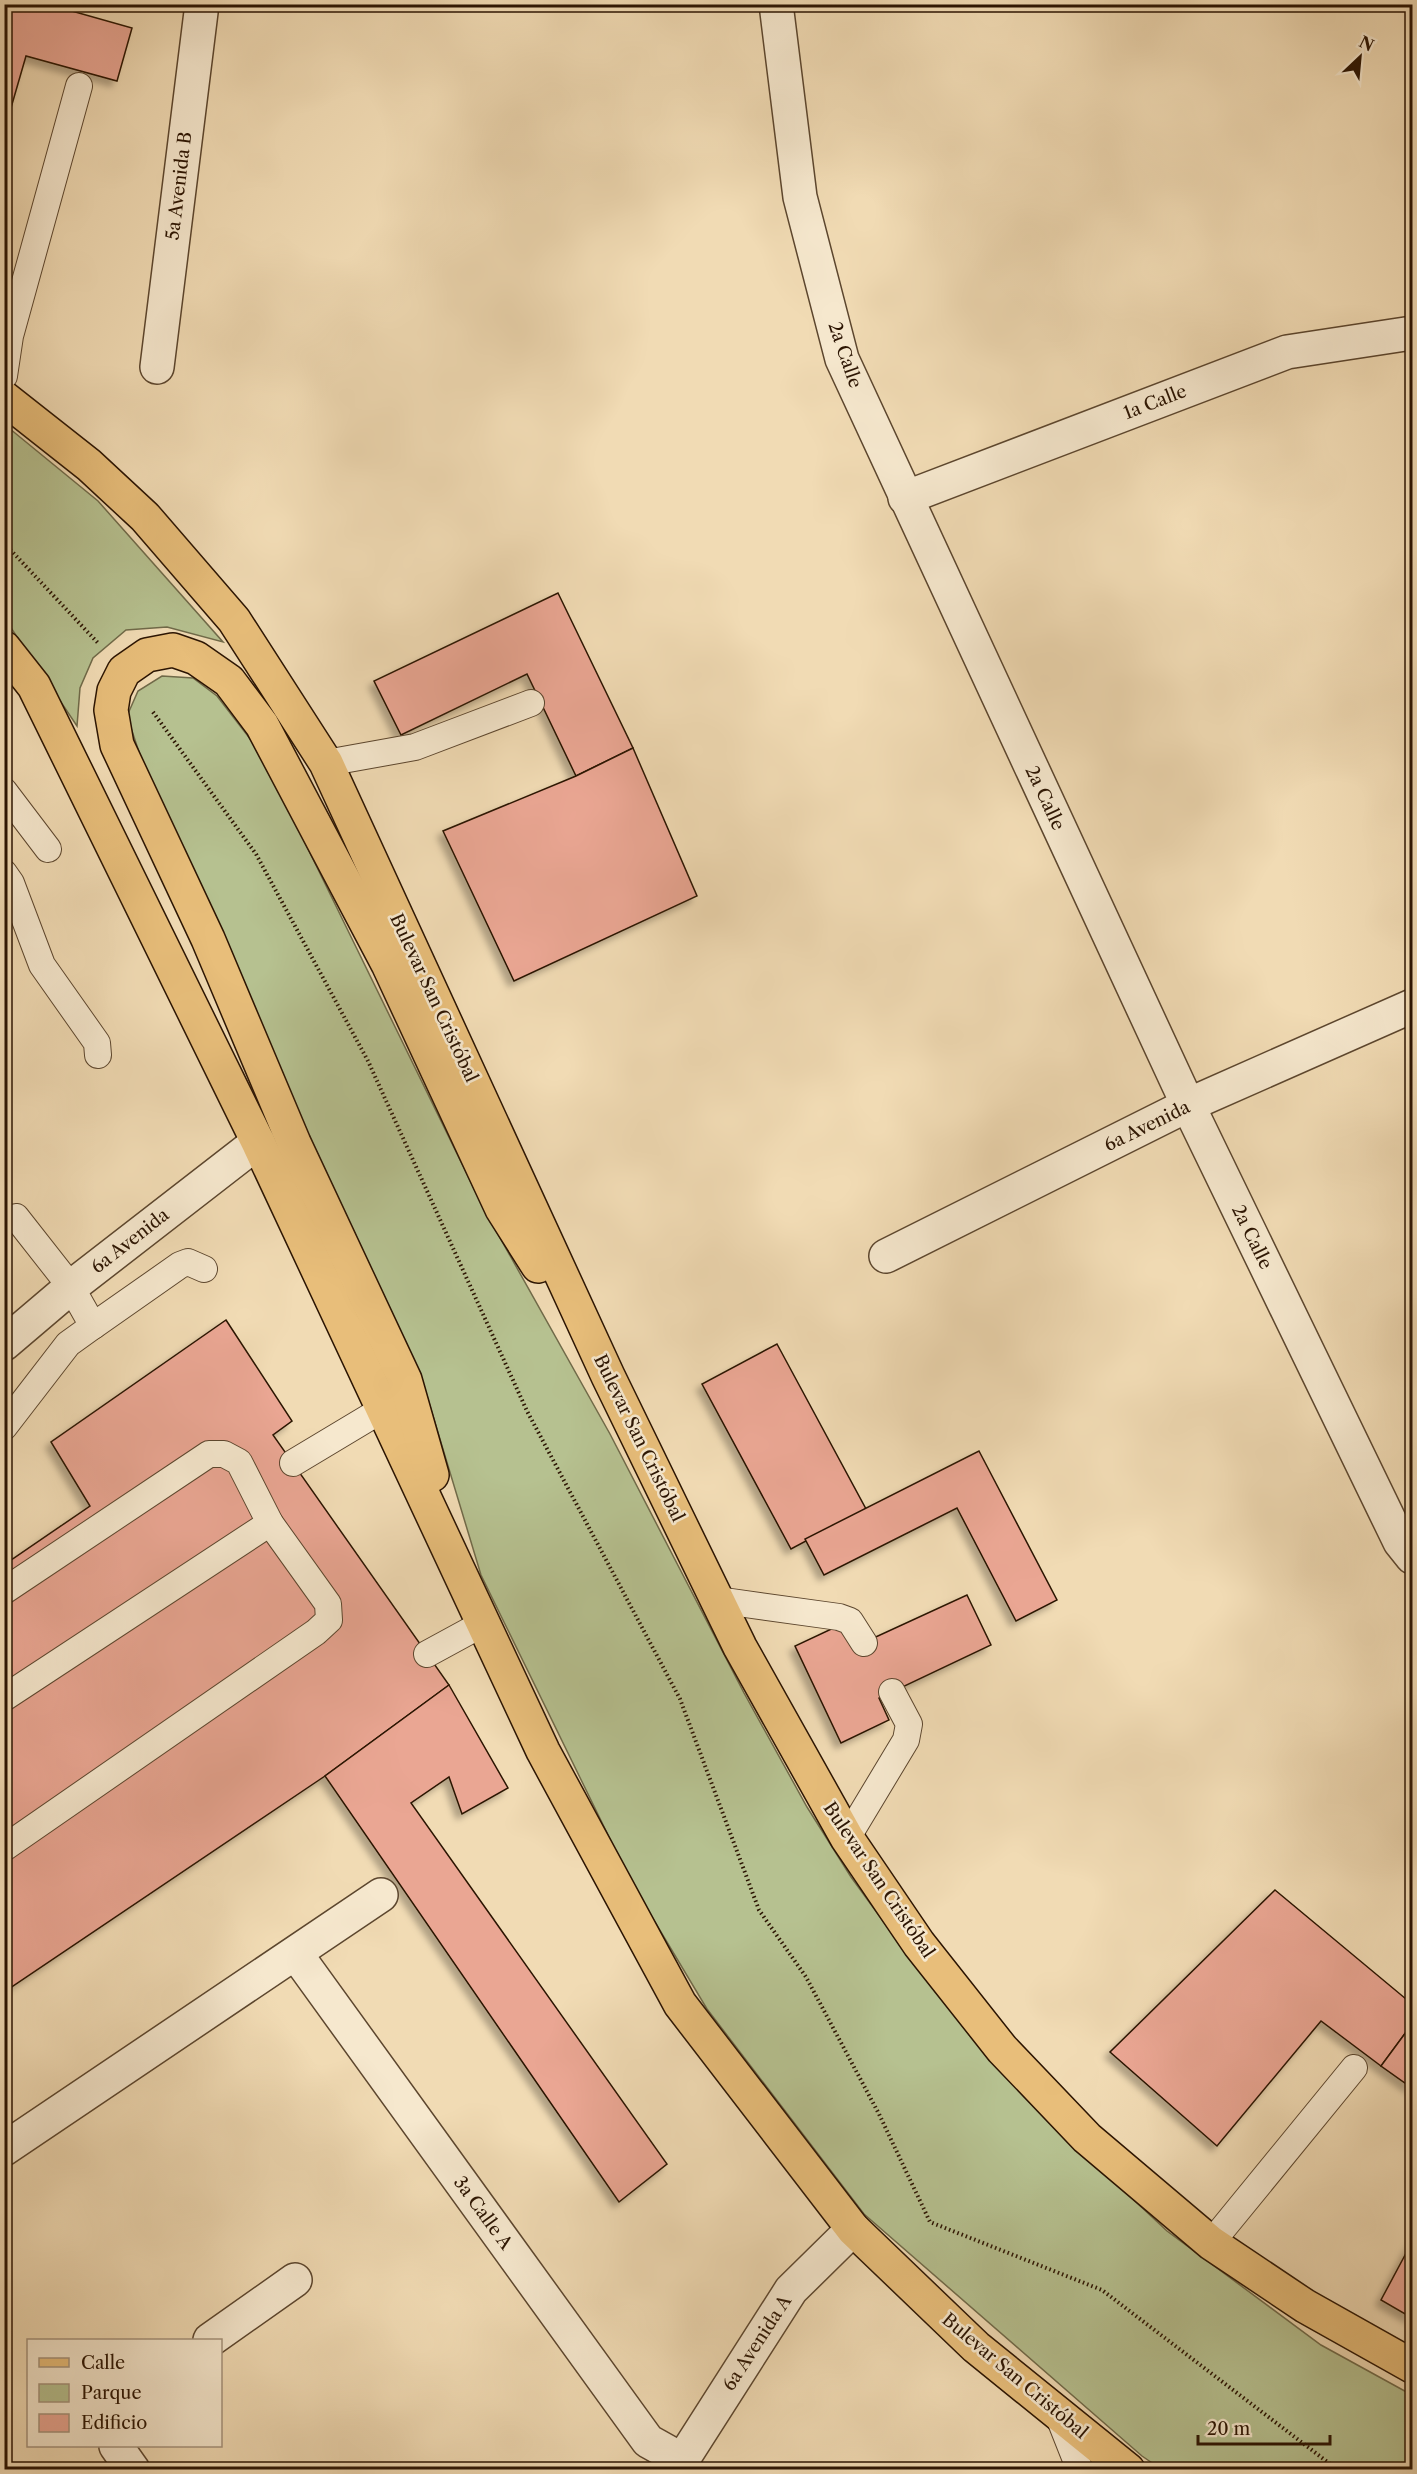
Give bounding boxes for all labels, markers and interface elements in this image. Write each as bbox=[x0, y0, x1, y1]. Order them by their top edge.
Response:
north arrow bbox=[1330, 27, 1390, 87]
text: N bbox=[1356, 31, 1377, 56]
street label: 5a Avenida B bbox=[161, 131, 197, 241]
street label: 2a Calle bbox=[823, 319, 867, 391]
street label: 1a Calle bbox=[1120, 380, 1190, 424]
street label: 2a Calle bbox=[1021, 762, 1069, 834]
street label: Bulevar San Cristóbal bbox=[385, 910, 483, 1086]
street label: 6a Avenida bbox=[1101, 1096, 1194, 1156]
street label: 2a Calle bbox=[1227, 1201, 1277, 1273]
street label: 6a Avenida bbox=[87, 1204, 174, 1278]
street label: Bulevar San Cristóbal bbox=[589, 1351, 689, 1525]
street label: Bulevar San Cristóbal bbox=[819, 1798, 939, 1962]
street label: 3a Calle A bbox=[449, 2172, 517, 2255]
street label: 6a Avenida A bbox=[718, 2290, 796, 2395]
street label: Bulevar San Cristóbal bbox=[938, 2309, 1092, 2443]
legend bbox=[27, 2339, 222, 2447]
text: Calle bbox=[81, 2352, 125, 2374]
text: Parque bbox=[81, 2382, 142, 2404]
scale bar bbox=[1198, 2408, 1330, 2446]
text: Edificio bbox=[81, 2412, 147, 2434]
text: 20 m bbox=[1207, 2418, 1251, 2440]

